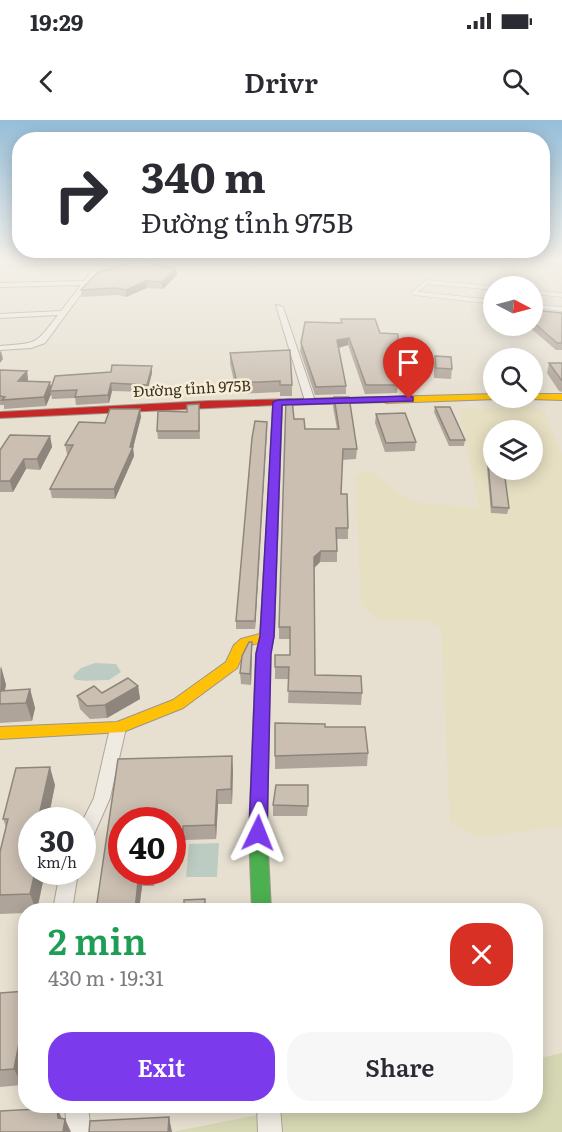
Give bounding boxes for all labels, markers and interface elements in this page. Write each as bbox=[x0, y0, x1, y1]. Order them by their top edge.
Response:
text: 19:29 bbox=[30, 5, 83, 38]
text: Drivr bbox=[244, 61, 318, 101]
icon: back bbox=[30, 65, 63, 98]
icon: search bbox=[499, 65, 532, 98]
text: 340 m bbox=[141, 144, 266, 206]
icon: right bbox=[42, 156, 120, 234]
text: Đường tỉnh 975B bbox=[141, 201, 354, 241]
north arrow bbox=[483, 276, 543, 336]
map controls bbox=[483, 276, 543, 480]
pin bbox=[383, 337, 434, 399]
icon: arrive bbox=[392, 346, 425, 379]
button: search bbox=[483, 348, 543, 408]
street label: Đường tỉnh 975B bbox=[132, 373, 252, 402]
button: layers bbox=[483, 420, 543, 480]
position arrow bbox=[226, 801, 290, 865]
speed limit sign: 40 bbox=[108, 807, 186, 885]
text: 30 bbox=[39, 817, 75, 861]
text: km/h bbox=[37, 850, 77, 873]
text: 2 min bbox=[48, 913, 147, 966]
button: close bbox=[450, 923, 513, 986]
text: 430 m · 19:31 bbox=[48, 962, 164, 992]
button: Exit bbox=[48, 1032, 275, 1101]
button: Share bbox=[287, 1032, 513, 1101]

